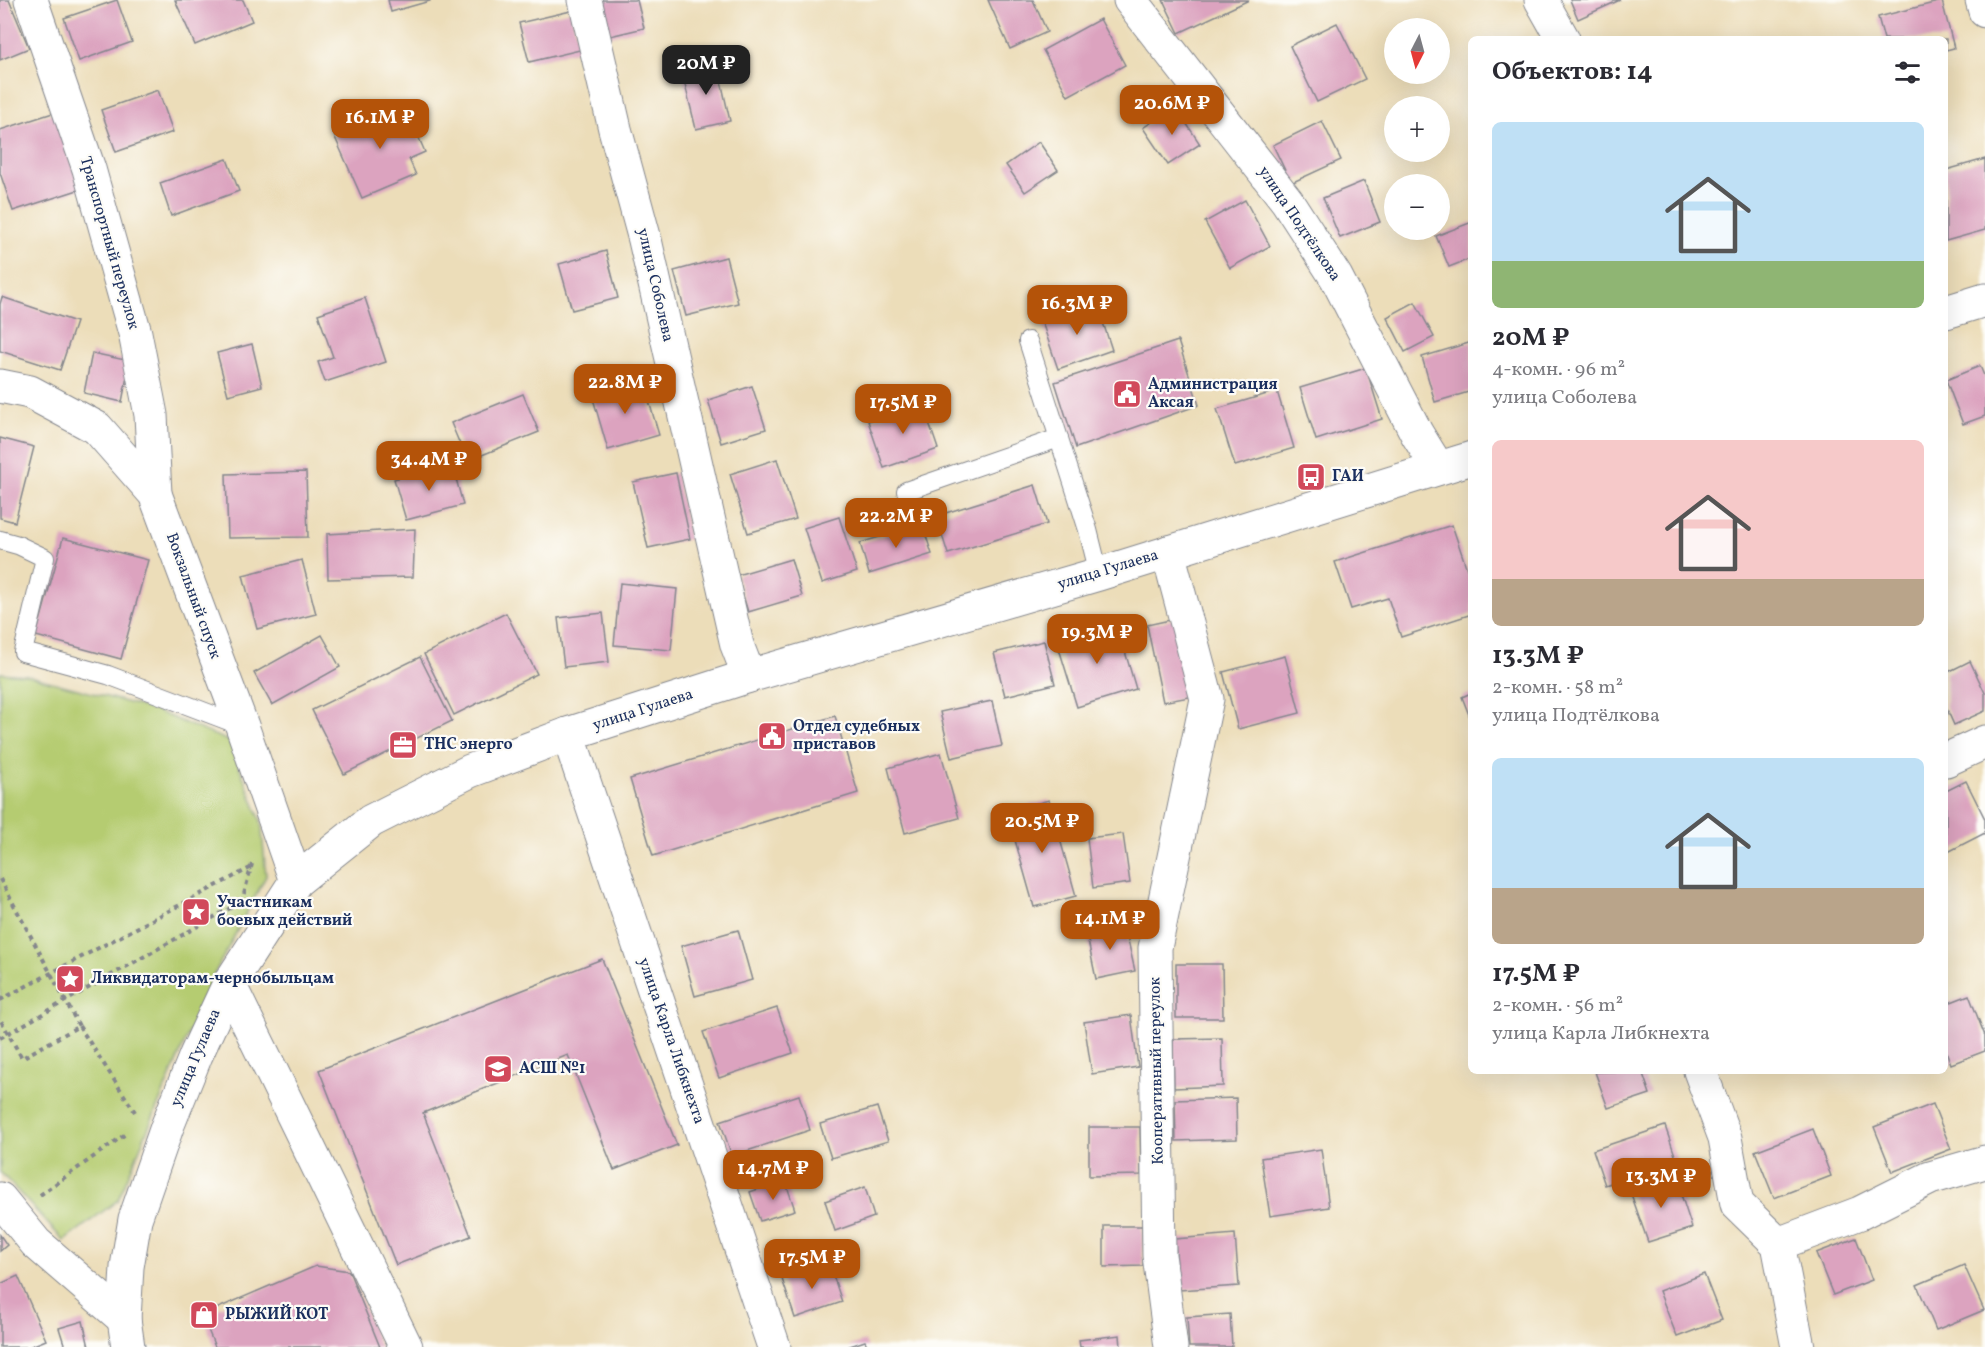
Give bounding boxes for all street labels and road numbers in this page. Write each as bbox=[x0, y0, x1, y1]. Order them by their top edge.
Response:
street label: Транспортный переулок bbox=[74, 154, 144, 333]
street label: улица Подтёлкова bbox=[1252, 162, 1346, 286]
street label: улица Соболева bbox=[631, 226, 679, 344]
street label: Вокзальный спуск bbox=[160, 530, 226, 663]
street label: улица Гулаева bbox=[1055, 544, 1161, 596]
street label: улица Гулаева bbox=[590, 683, 696, 737]
street label: улица Карла Либкнехта bbox=[632, 955, 710, 1127]
street label: Кооперативный переулок bbox=[1144, 976, 1170, 1165]
street label: улица Гулаева bbox=[165, 1006, 227, 1110]

